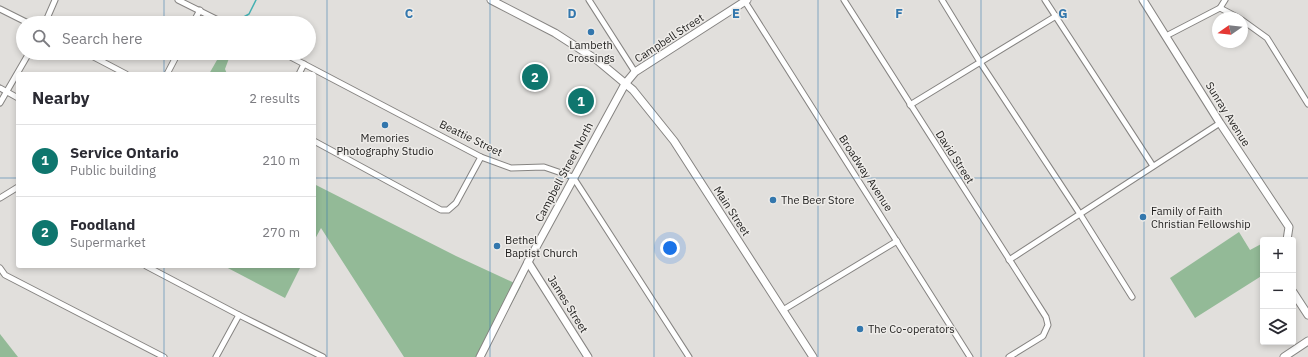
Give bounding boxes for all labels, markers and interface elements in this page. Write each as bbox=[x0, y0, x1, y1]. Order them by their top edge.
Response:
text: C bbox=[405, 5, 414, 22]
text: D bbox=[567, 5, 577, 22]
text: E bbox=[732, 5, 740, 22]
text: F bbox=[895, 5, 903, 22]
text: G bbox=[1058, 5, 1068, 22]
street label: Campbell Street bbox=[632, 10, 706, 66]
north arrow bbox=[1212, 12, 1248, 48]
search box bbox=[16, 16, 316, 60]
icon: search bbox=[30, 27, 52, 49]
marker: Lambeth Crossings bbox=[586, 27, 596, 37]
text: Search here bbox=[62, 29, 142, 48]
place label: Lambeth Crossings bbox=[567, 38, 615, 65]
pin: 2 bbox=[522, 62, 548, 92]
street label: Sunray Avenue bbox=[1203, 79, 1253, 149]
pin: 1 bbox=[568, 86, 594, 116]
text: Nearby bbox=[32, 87, 90, 109]
text: 2 results bbox=[249, 90, 300, 107]
street label: Beattie Street bbox=[437, 117, 505, 159]
marker: Memories Photography Studio bbox=[380, 120, 390, 130]
street label: Campbell Street North bbox=[532, 120, 596, 224]
street label: David Street bbox=[933, 128, 977, 186]
place label: Memories Photography Studio bbox=[336, 131, 434, 158]
street label: Broadway Avenue bbox=[836, 132, 896, 214]
text: Service Ontario bbox=[70, 143, 179, 162]
text: 1 bbox=[41, 152, 49, 169]
text: 210 m bbox=[262, 152, 300, 169]
text: Public building bbox=[70, 162, 156, 179]
street label: Main Street bbox=[711, 183, 753, 239]
place label: The Beer Store bbox=[781, 193, 854, 207]
marker: The Beer Store bbox=[768, 195, 778, 205]
place label: Family of Faith Christian Fellowship bbox=[1151, 204, 1251, 231]
marker: Family of Faith Christian Fellowship bbox=[1138, 212, 1148, 222]
text: Foodland bbox=[70, 215, 135, 234]
text: 2 bbox=[41, 224, 49, 241]
text: 270 m bbox=[262, 224, 300, 241]
place label: Bethel Baptist Church bbox=[505, 233, 578, 260]
text: Supermarket bbox=[70, 234, 146, 251]
map controls bbox=[1260, 237, 1296, 345]
button: + bbox=[1260, 237, 1296, 273]
your location bbox=[660, 238, 680, 258]
marker: Bethel Baptist Church bbox=[492, 241, 502, 251]
street label: James Street bbox=[545, 273, 591, 335]
button: − bbox=[1260, 273, 1296, 309]
button: layers bbox=[1260, 309, 1296, 345]
place label: The Co-operators bbox=[868, 322, 955, 336]
marker: The Co-operators bbox=[855, 324, 865, 334]

